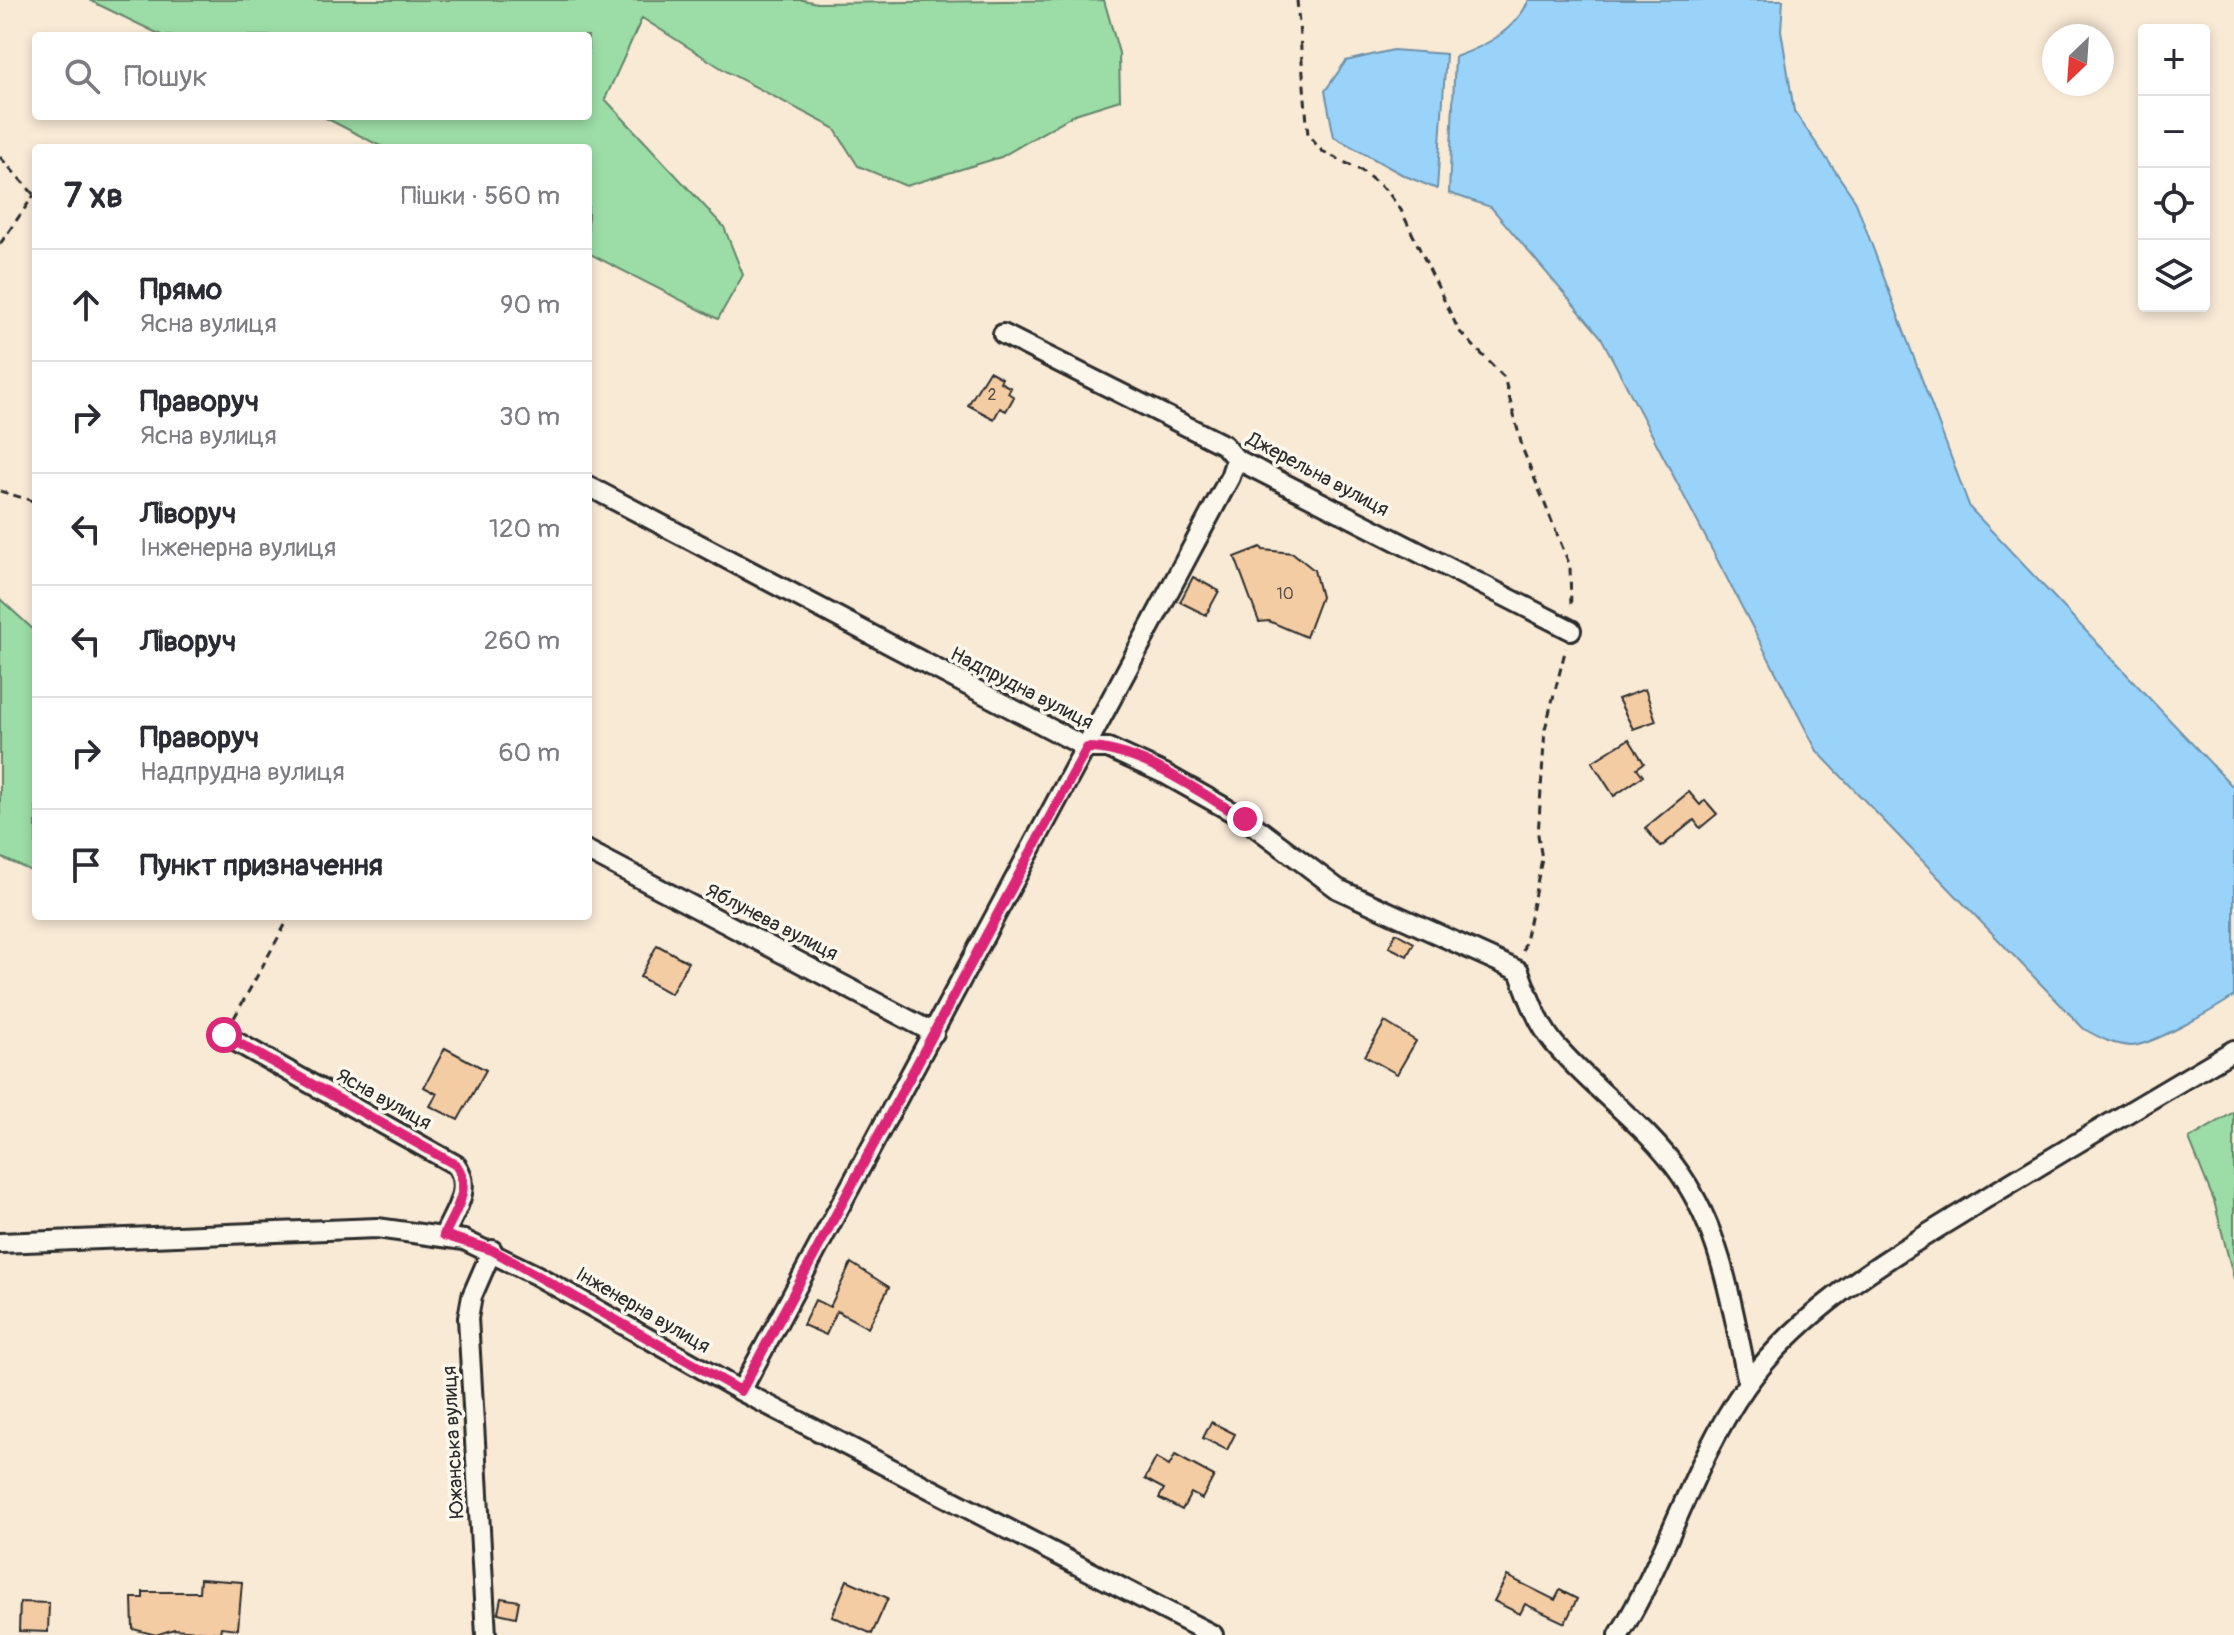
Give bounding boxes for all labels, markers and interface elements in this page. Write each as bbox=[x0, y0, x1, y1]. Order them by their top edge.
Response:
north arrow bbox=[2042, 24, 2114, 96]
map controls bbox=[2138, 24, 2210, 312]
button: + bbox=[2138, 24, 2210, 96]
search box bbox=[32, 32, 592, 120]
icon: search bbox=[60, 54, 104, 98]
text: Пошук bbox=[124, 58, 208, 95]
button: − bbox=[2138, 96, 2210, 168]
button: locate bbox=[2138, 168, 2210, 240]
text: 7 хв bbox=[64, 175, 123, 218]
text: Пішки · 560 m bbox=[401, 180, 560, 212]
button: layers bbox=[2138, 240, 2210, 312]
text: Прямо bbox=[140, 271, 222, 308]
icon: ahead bbox=[64, 283, 108, 327]
text: 90 m bbox=[500, 289, 560, 321]
text: Ясна вулиця bbox=[140, 308, 277, 340]
text: Праворуч bbox=[140, 383, 259, 420]
house number: 2 bbox=[988, 385, 997, 405]
icon: right bbox=[64, 395, 108, 439]
text: 30 m bbox=[499, 401, 560, 433]
text: Ясна вулиця bbox=[140, 420, 277, 452]
street label: Джерельна вулиця bbox=[1242, 426, 1393, 522]
text: Ліворуч bbox=[140, 495, 236, 532]
icon: left bbox=[64, 507, 108, 551]
text: 120 m bbox=[489, 513, 560, 545]
text: Інженерна вулиця bbox=[140, 532, 336, 564]
house number: 10 bbox=[1276, 584, 1294, 604]
icon: left bbox=[64, 619, 108, 663]
text: Ліворуч bbox=[140, 623, 236, 660]
text: 260 m bbox=[484, 625, 560, 657]
street label: Надпрудна вулиця bbox=[946, 641, 1098, 735]
text: Праворуч bbox=[140, 719, 259, 756]
icon: right bbox=[64, 731, 108, 775]
text: 60 m bbox=[498, 737, 560, 769]
text: Надпрудна вулиця bbox=[140, 756, 345, 788]
route end bbox=[1227, 801, 1263, 837]
icon: arrive bbox=[64, 843, 108, 887]
text: Пункт призначення bbox=[140, 847, 383, 884]
street label: Яблунева вулиця bbox=[702, 878, 842, 966]
route start bbox=[206, 1017, 242, 1053]
street label: Ясна вулиця bbox=[332, 1063, 436, 1135]
street label: Інженерна вулиця bbox=[571, 1261, 715, 1359]
street label: Южанська вулиця bbox=[437, 1365, 469, 1519]

